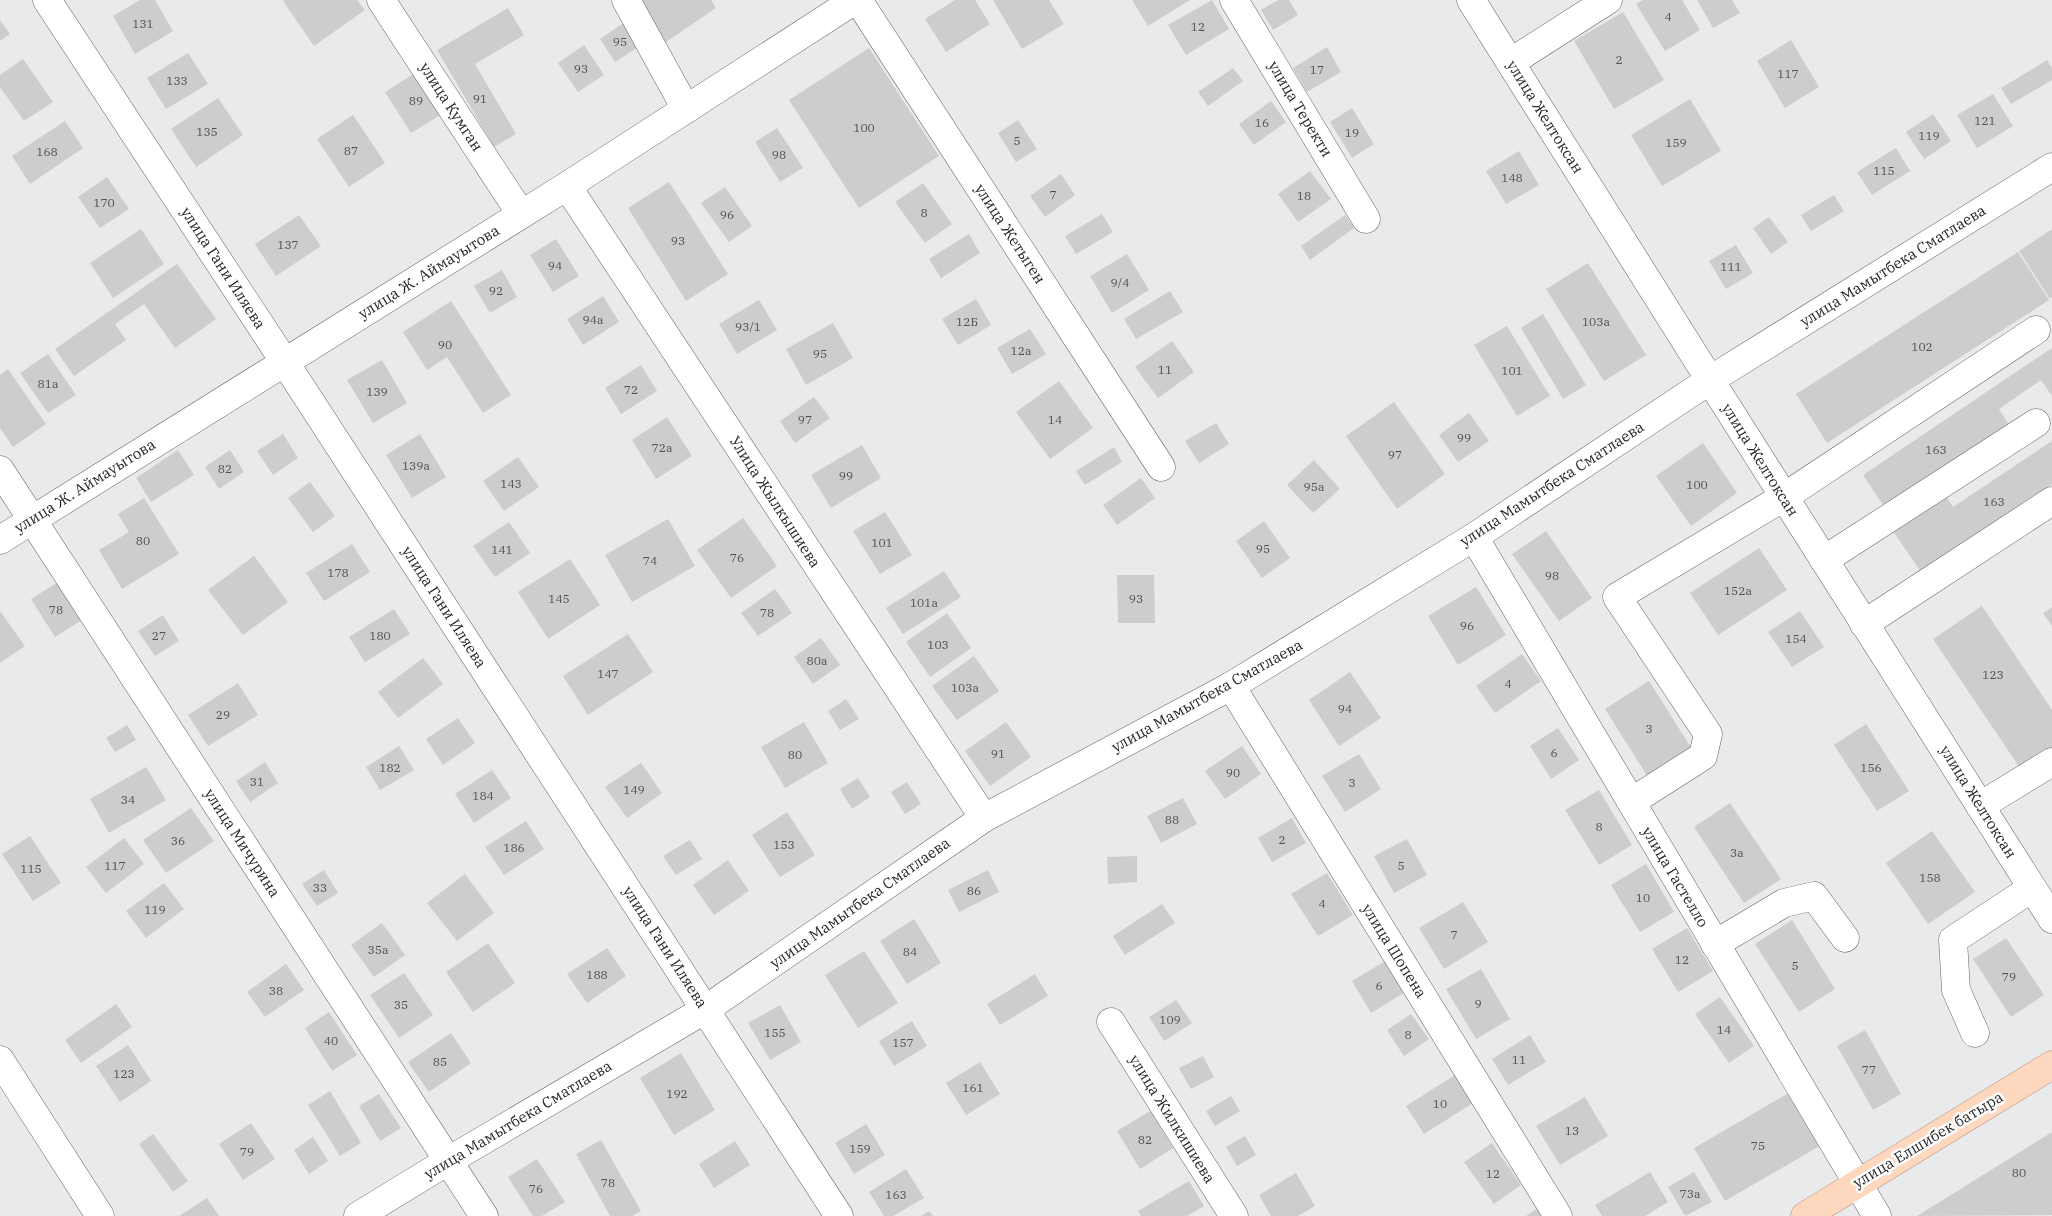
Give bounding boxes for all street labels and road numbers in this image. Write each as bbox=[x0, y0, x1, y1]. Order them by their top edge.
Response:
street label: улица Теректи bbox=[1264, 57, 1337, 160]
street label: улица Желтоксан bbox=[1503, 57, 1588, 177]
street label: улица Кумган bbox=[416, 59, 487, 155]
street label: улица Жетыген bbox=[971, 180, 1050, 287]
street label: улица Мамытбека Сматлаева bbox=[1796, 200, 1989, 331]
street label: улица Гани Иляева bbox=[177, 203, 270, 332]
street label: улица Ж. Аймауытова bbox=[355, 220, 503, 323]
street label: улица Желтоксан bbox=[1718, 400, 1803, 520]
street label: улица Мамытбека Сматлаева bbox=[1456, 417, 1647, 550]
street label: Улица Жылкышиева bbox=[726, 432, 825, 571]
street label: улица Ж. Аймауытова bbox=[11, 434, 159, 537]
street label: улица Гани Иляева bbox=[398, 542, 491, 671]
street label: улица Мамытбека Сматлаева bbox=[1108, 635, 1306, 756]
street label: улица Желтоксан bbox=[1936, 742, 2021, 862]
street label: улица Мичурина bbox=[200, 785, 285, 901]
street label: улица Гастелло bbox=[1638, 823, 1713, 931]
street label: улица Мамытбека Сматлаева bbox=[766, 833, 953, 972]
street label: улица Гани Иляева bbox=[619, 882, 712, 1011]
street label: улица Шопена bbox=[1358, 900, 1431, 1001]
street label: улица Жилкишиева bbox=[1125, 1051, 1220, 1186]
street label: улица Мамытбека Сматлаева bbox=[420, 1056, 615, 1183]
street label: улица Елшибек батыра bbox=[1849, 1087, 2006, 1192]

